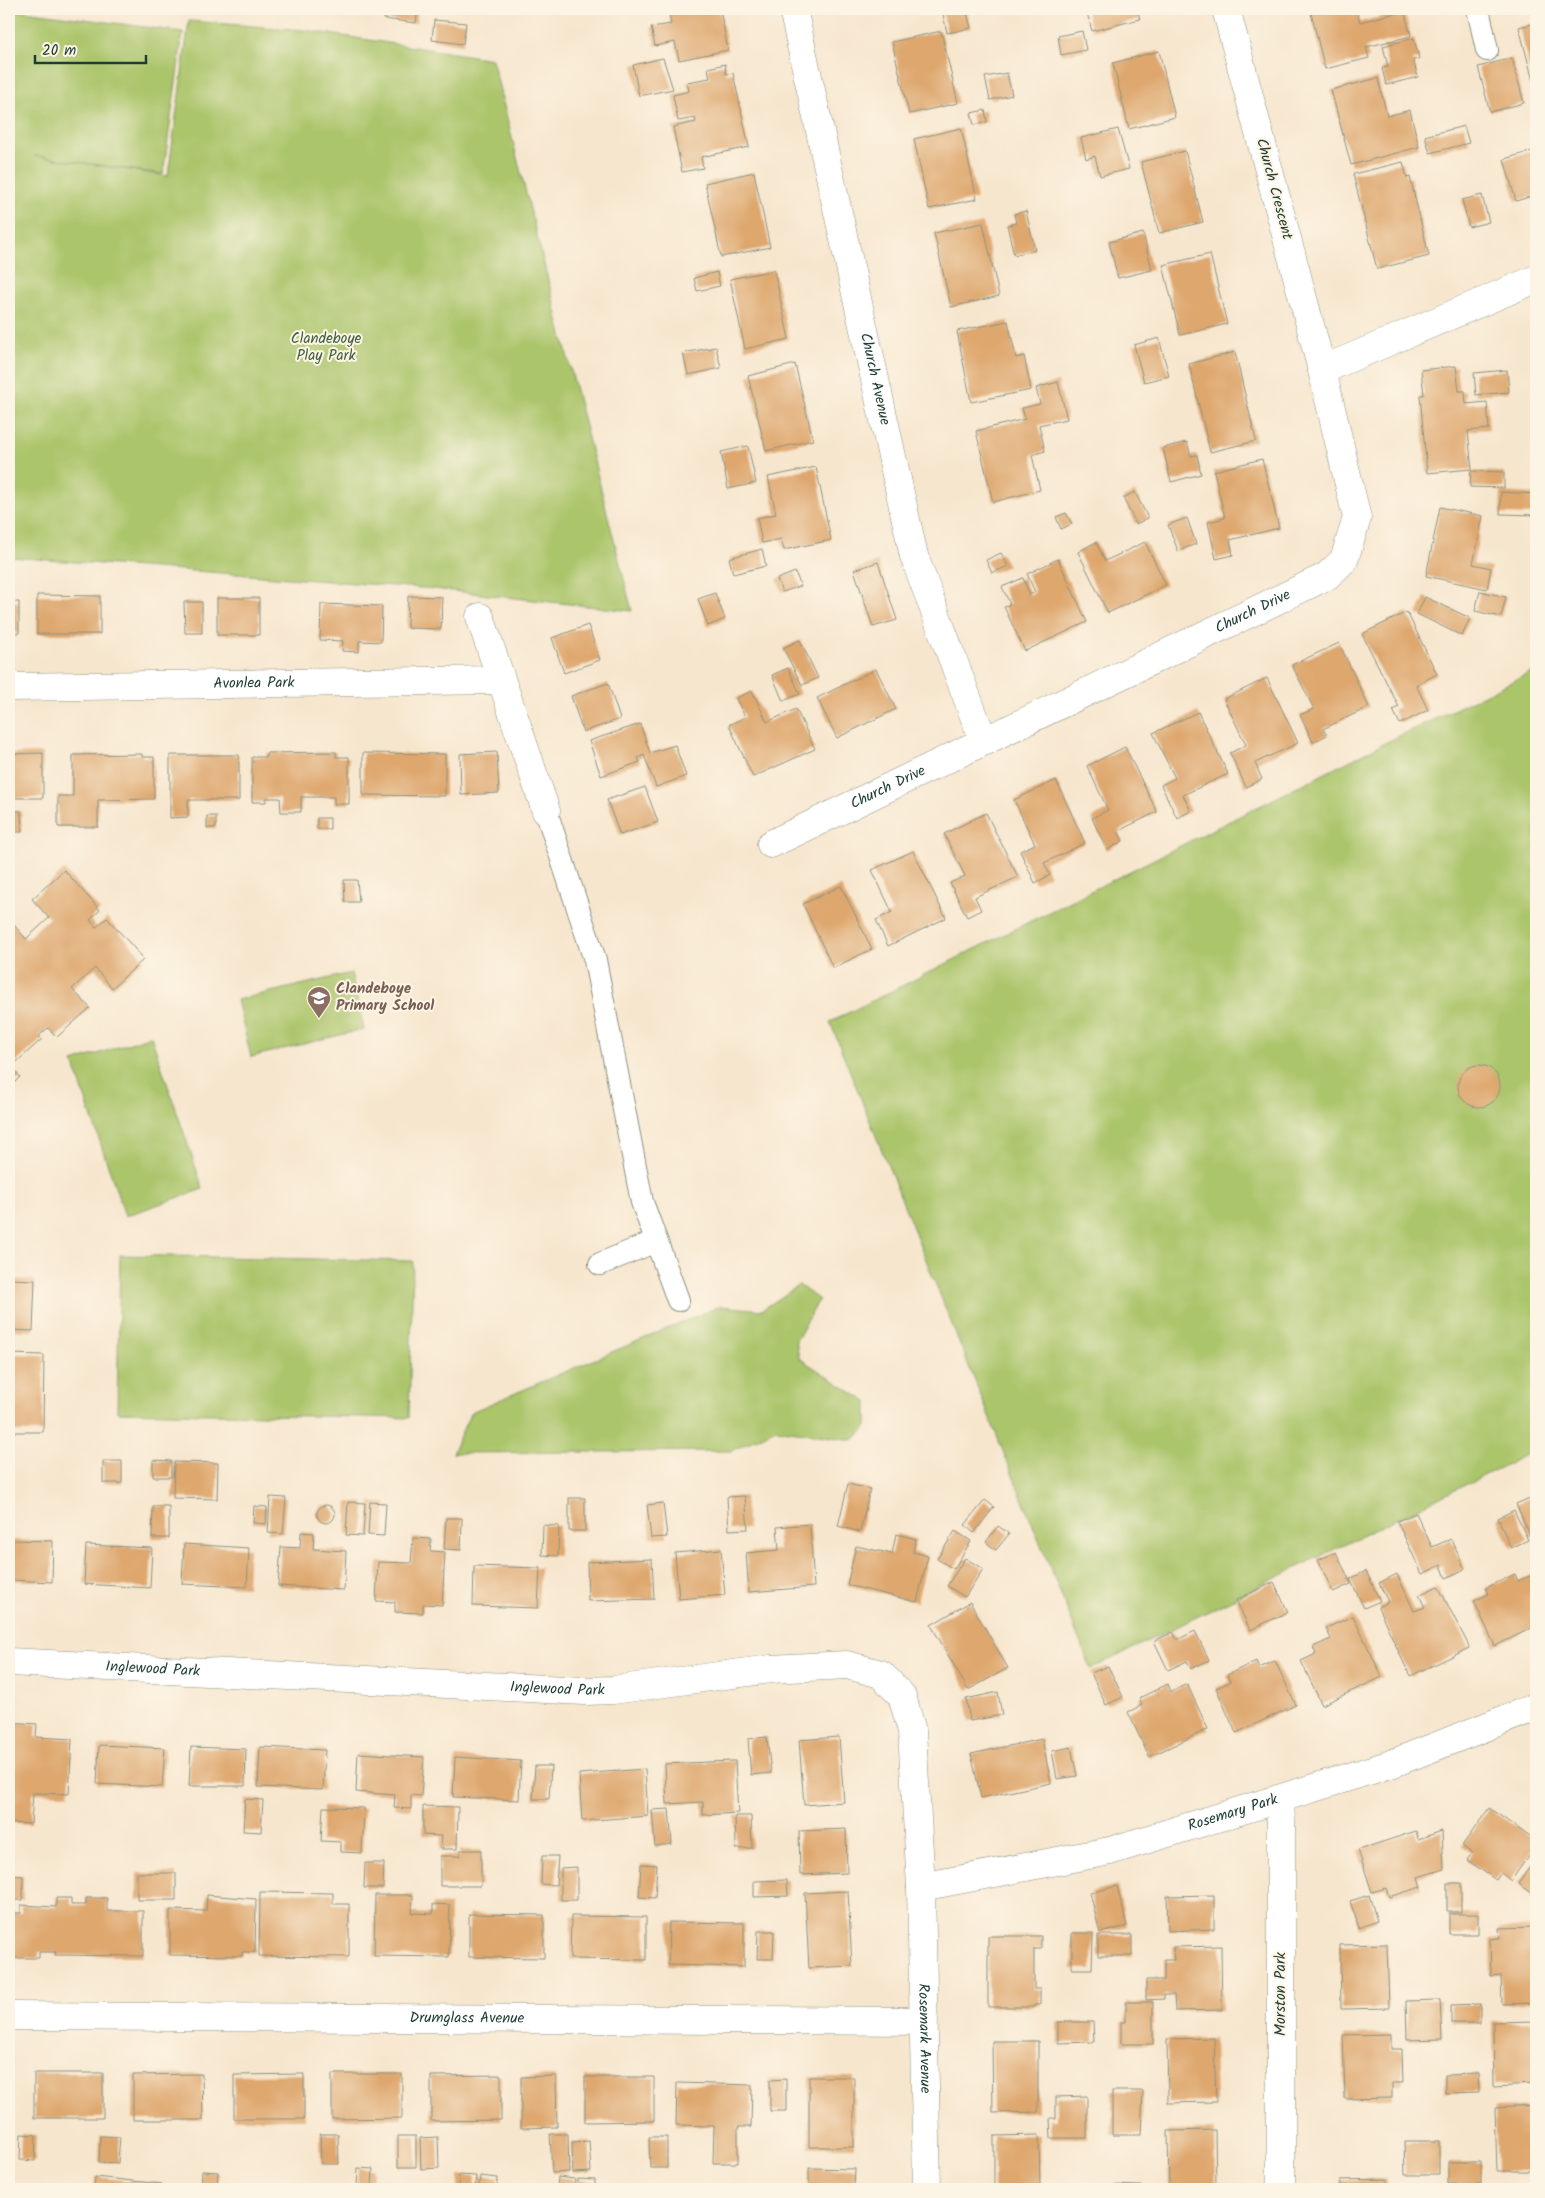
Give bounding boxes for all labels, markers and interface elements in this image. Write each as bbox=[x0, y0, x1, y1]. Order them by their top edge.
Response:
scale bar bbox=[35, 32, 146, 64]
text: 20 m bbox=[42, 39, 76, 63]
street label: Church Crescent bbox=[1249, 136, 1299, 243]
park label: Clandeboye Play Park bbox=[291, 327, 361, 368]
street label: Church Avenue bbox=[853, 330, 897, 428]
street label: Church Drive bbox=[1211, 583, 1295, 640]
street label: Avonlea Park bbox=[213, 671, 296, 696]
street label: Church Drive bbox=[846, 759, 930, 816]
place label: Clandeboye Primary School bbox=[336, 977, 434, 1018]
school or university icon: Clandeboye Primary School bbox=[306, 985, 332, 1019]
street label: Inglewood Park bbox=[105, 1655, 202, 1684]
street label: Inglewood Park bbox=[509, 1675, 606, 1703]
street label: Rosemary Park bbox=[1185, 1787, 1282, 1838]
street label: Morston Park bbox=[1269, 1951, 1293, 2036]
street label: Rosemark Avenue bbox=[911, 1983, 937, 2094]
street label: Drumglass Avenue bbox=[410, 2006, 525, 2031]

